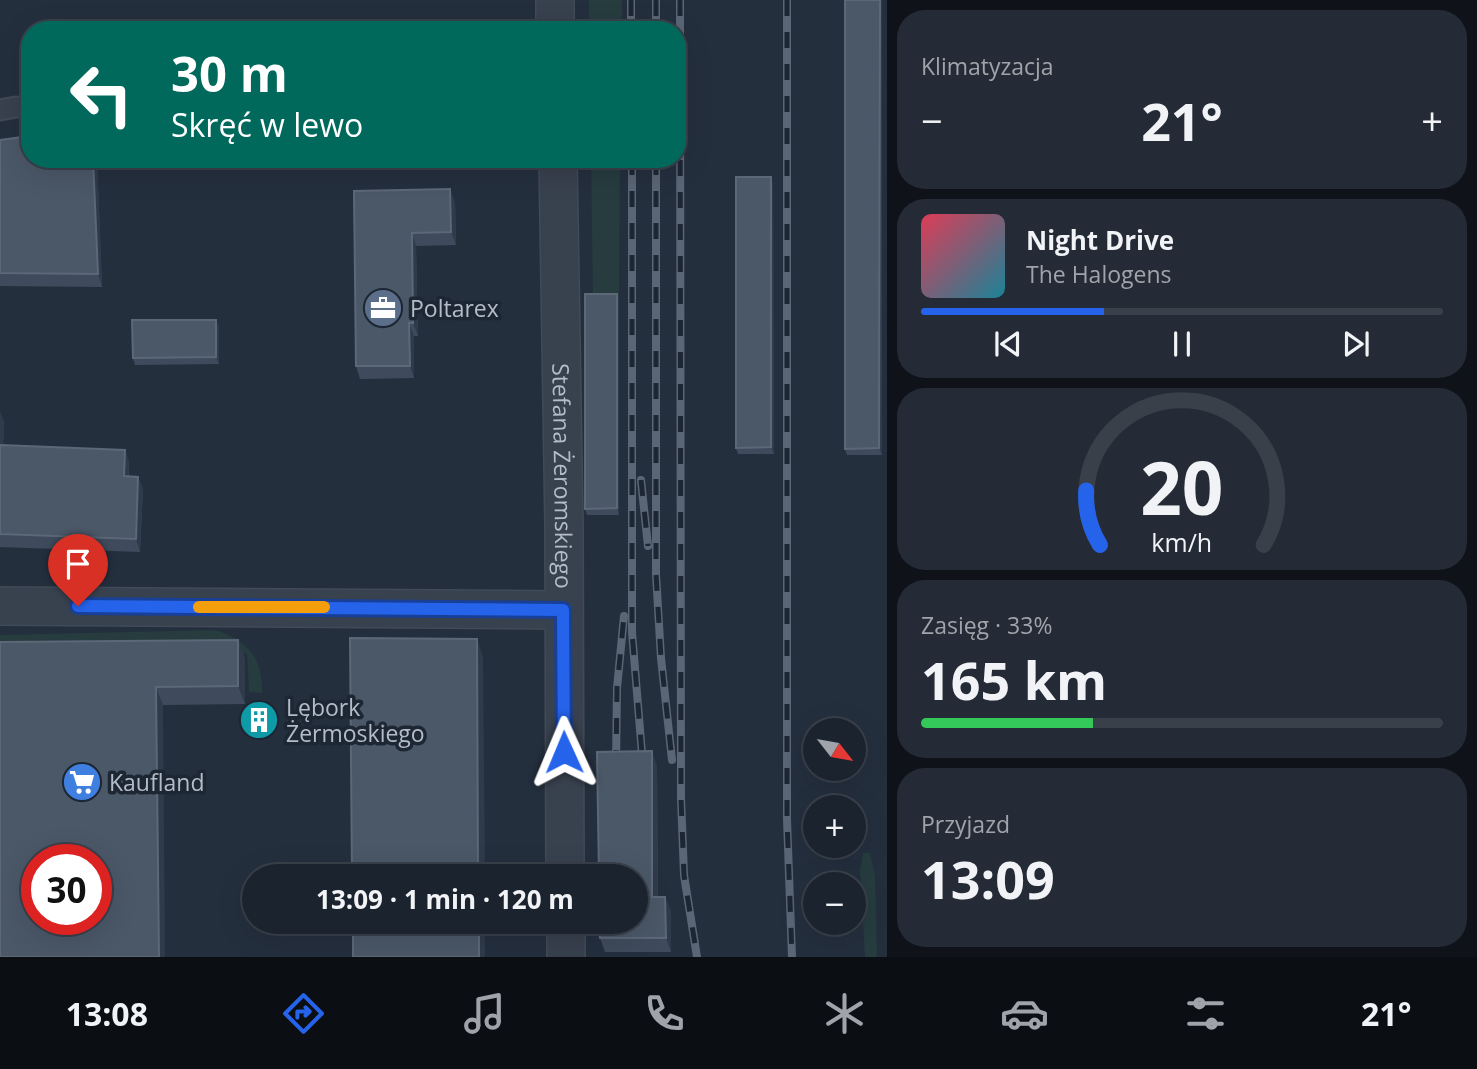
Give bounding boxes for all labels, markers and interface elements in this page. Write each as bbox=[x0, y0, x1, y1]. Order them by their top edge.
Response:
text: 30 m bbox=[171, 40, 288, 106]
icon: left bbox=[56, 49, 147, 140]
text: Klimatyzacja bbox=[921, 50, 1054, 82]
text: 21° bbox=[1141, 85, 1223, 156]
text: − bbox=[921, 94, 943, 146]
text: + bbox=[1421, 94, 1443, 146]
text: Skręć w lewo bbox=[171, 103, 363, 146]
text: Night Drive bbox=[1026, 222, 1174, 258]
text: The Halogens bbox=[1026, 258, 1172, 290]
office icon: Poltarex bbox=[362, 287, 404, 329]
place label: Poltarex bbox=[410, 292, 499, 324]
icon: previous bbox=[989, 325, 1027, 363]
icon: pause bbox=[1163, 325, 1201, 363]
icon: next bbox=[1337, 325, 1375, 363]
street label: Stefana Żeromskiego bbox=[545, 363, 580, 589]
text: 20 bbox=[1140, 437, 1224, 536]
text: km/h bbox=[1152, 524, 1212, 558]
pin bbox=[48, 534, 108, 606]
icon: arrive bbox=[59, 545, 97, 583]
text: Zasięg · 33% bbox=[921, 609, 1052, 641]
text: 165 km bbox=[921, 644, 1107, 715]
place label: Lębork Żermoskiego bbox=[286, 691, 425, 749]
building icon: Lębork Żermoskiego bbox=[238, 699, 280, 741]
position arrow bbox=[527, 715, 601, 789]
north arrow bbox=[803, 718, 866, 780]
map controls bbox=[803, 718, 866, 935]
supermarket icon: Kaufland bbox=[61, 761, 103, 803]
place label: Kaufland bbox=[109, 766, 204, 798]
button: + bbox=[803, 795, 866, 858]
text: Przyjazd bbox=[921, 808, 1010, 840]
text: 13:09 bbox=[921, 843, 1055, 914]
speed limit sign: 30 bbox=[21, 844, 112, 935]
button: − bbox=[803, 872, 866, 935]
text: 13:09 · 1 min · 120 m bbox=[316, 881, 574, 917]
icon: directions bbox=[279, 989, 328, 1038]
icon: music bbox=[460, 989, 509, 1038]
icon: phone bbox=[640, 989, 689, 1038]
icon: climate bbox=[820, 989, 869, 1038]
icon: car bbox=[1000, 989, 1049, 1038]
icon: filters bbox=[1181, 989, 1230, 1038]
text: 13:08 bbox=[66, 992, 148, 1035]
text: 21° bbox=[1361, 992, 1411, 1035]

